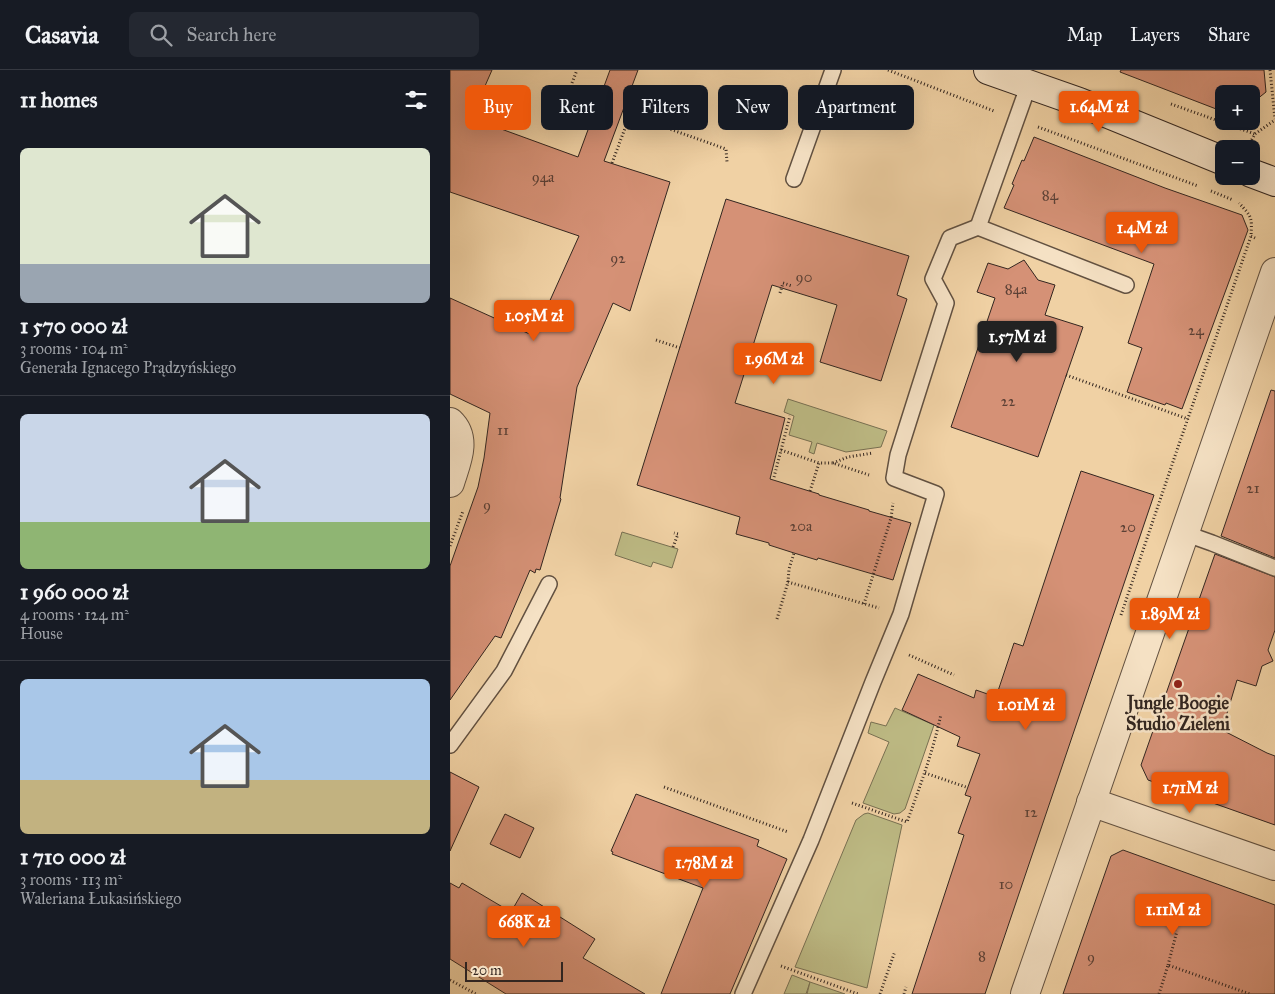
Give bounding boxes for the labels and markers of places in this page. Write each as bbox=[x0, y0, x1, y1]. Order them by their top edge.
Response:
pin: 1.64M zł bbox=[1047, 90, 1151, 133]
pin: 1.4M zł bbox=[1096, 212, 1188, 254]
pin: 1.05M zł bbox=[482, 300, 586, 342]
pin: 1.57M zł bbox=[965, 320, 1069, 363]
pin: 1.96M zł bbox=[722, 342, 826, 385]
pin: 1.89M zł bbox=[1118, 598, 1222, 640]
marker: Jungle Boogie Studio Zieleni bbox=[1172, 678, 1184, 690]
pin: 1.01M zł bbox=[974, 688, 1078, 731]
place label: Jungle Boogie Studio Zieleni bbox=[1125, 692, 1231, 735]
pin: 1.71M zł bbox=[1138, 772, 1242, 814]
pin: 1.78M zł bbox=[652, 846, 756, 889]
pin: 1.11M zł bbox=[1121, 894, 1225, 936]
pin: 668K zł bbox=[478, 906, 570, 948]

